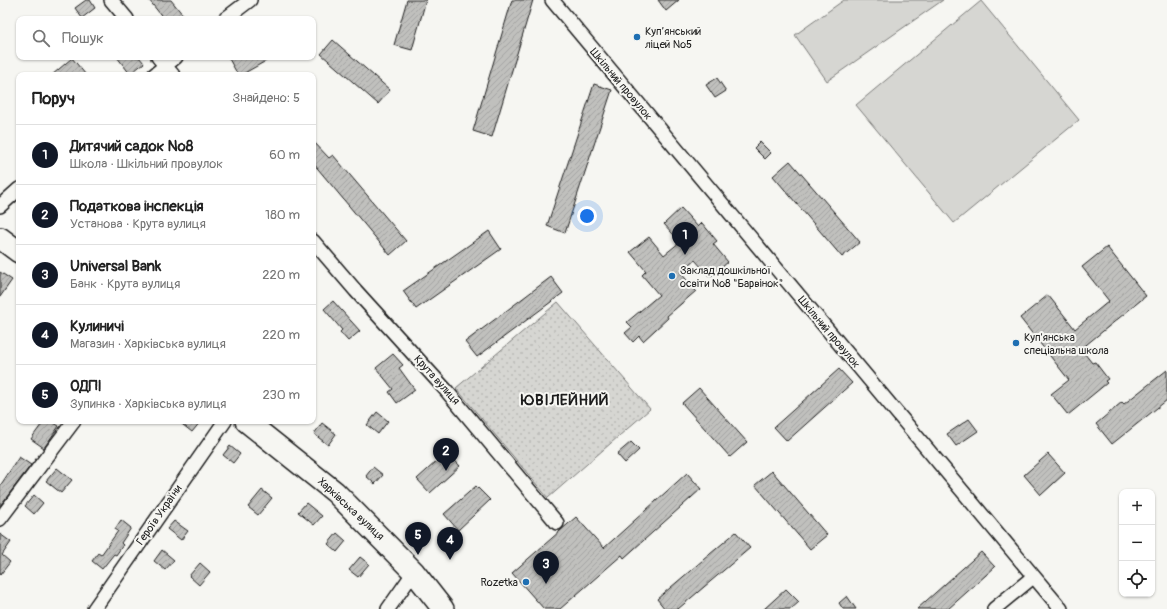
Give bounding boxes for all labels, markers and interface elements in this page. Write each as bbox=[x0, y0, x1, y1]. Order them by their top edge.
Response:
search box bbox=[16, 16, 316, 60]
place label: Куп’янський ліцей №5 bbox=[645, 25, 701, 51]
icon: search bbox=[30, 27, 52, 49]
text: Пошук bbox=[62, 29, 104, 48]
marker: Куп’янський ліцей №5 bbox=[632, 32, 642, 42]
street label: Шкільний провулок bbox=[587, 45, 655, 123]
text: Поруч bbox=[32, 88, 75, 109]
text: Знайдено: 5 bbox=[232, 90, 300, 106]
text: Дитячий садок №8 bbox=[70, 137, 193, 156]
text: 1 bbox=[42, 147, 48, 163]
text: 60 m bbox=[269, 147, 300, 163]
text: Школа · Шкільний провулок bbox=[70, 156, 223, 172]
text: Податкова інспекція bbox=[70, 197, 204, 216]
your location bbox=[577, 206, 597, 226]
text: 2 bbox=[41, 207, 49, 223]
text: 180 m bbox=[265, 207, 300, 223]
text: Установа · Крута вулиця bbox=[70, 216, 206, 232]
pin: 1 bbox=[672, 222, 698, 255]
text: Universal Bank bbox=[70, 257, 161, 276]
place label: Заклад дошкільної освіти №8 "Барвінок" bbox=[680, 264, 783, 290]
text: 3 bbox=[41, 267, 49, 283]
text: 220 m bbox=[262, 267, 300, 283]
marker: Заклад дошкільної освіти №8 "Барвінок" bbox=[667, 271, 677, 281]
text: Банк · Крута вулиця bbox=[70, 276, 180, 292]
street label: Шкільний провулок bbox=[795, 293, 863, 371]
text: Кулиничі bbox=[70, 317, 124, 336]
text: 4 bbox=[41, 327, 49, 343]
text: 220 m bbox=[262, 327, 300, 343]
place label: Куп'янська спеціальна школа bbox=[1024, 331, 1109, 357]
text: Магазин · Харківська вулиця bbox=[70, 336, 226, 352]
marker: Куп'янська спеціальна школа bbox=[1011, 338, 1021, 348]
street label: Крута вулиця bbox=[411, 353, 463, 407]
text: ОДПІ bbox=[70, 377, 102, 396]
text: 5 bbox=[41, 387, 49, 403]
text: 230 m bbox=[263, 387, 300, 403]
district label: ЮВІЛЕЙНИЙ bbox=[520, 391, 609, 410]
text: Зупинка · Харківська вулиця bbox=[70, 396, 226, 412]
pin: 2 bbox=[433, 438, 459, 471]
street label: Харківська вулиця bbox=[315, 475, 387, 543]
street label: Героїв України bbox=[134, 483, 184, 547]
map controls bbox=[1119, 489, 1155, 597]
button: + bbox=[1119, 489, 1155, 525]
pin: 5 bbox=[405, 522, 431, 555]
button: − bbox=[1119, 525, 1155, 561]
pin: 4 bbox=[437, 527, 463, 560]
pin: 3 bbox=[533, 551, 559, 584]
button: locate bbox=[1119, 561, 1155, 597]
place label: Rozetka bbox=[480, 576, 518, 589]
marker: Rozetka bbox=[521, 577, 531, 587]

